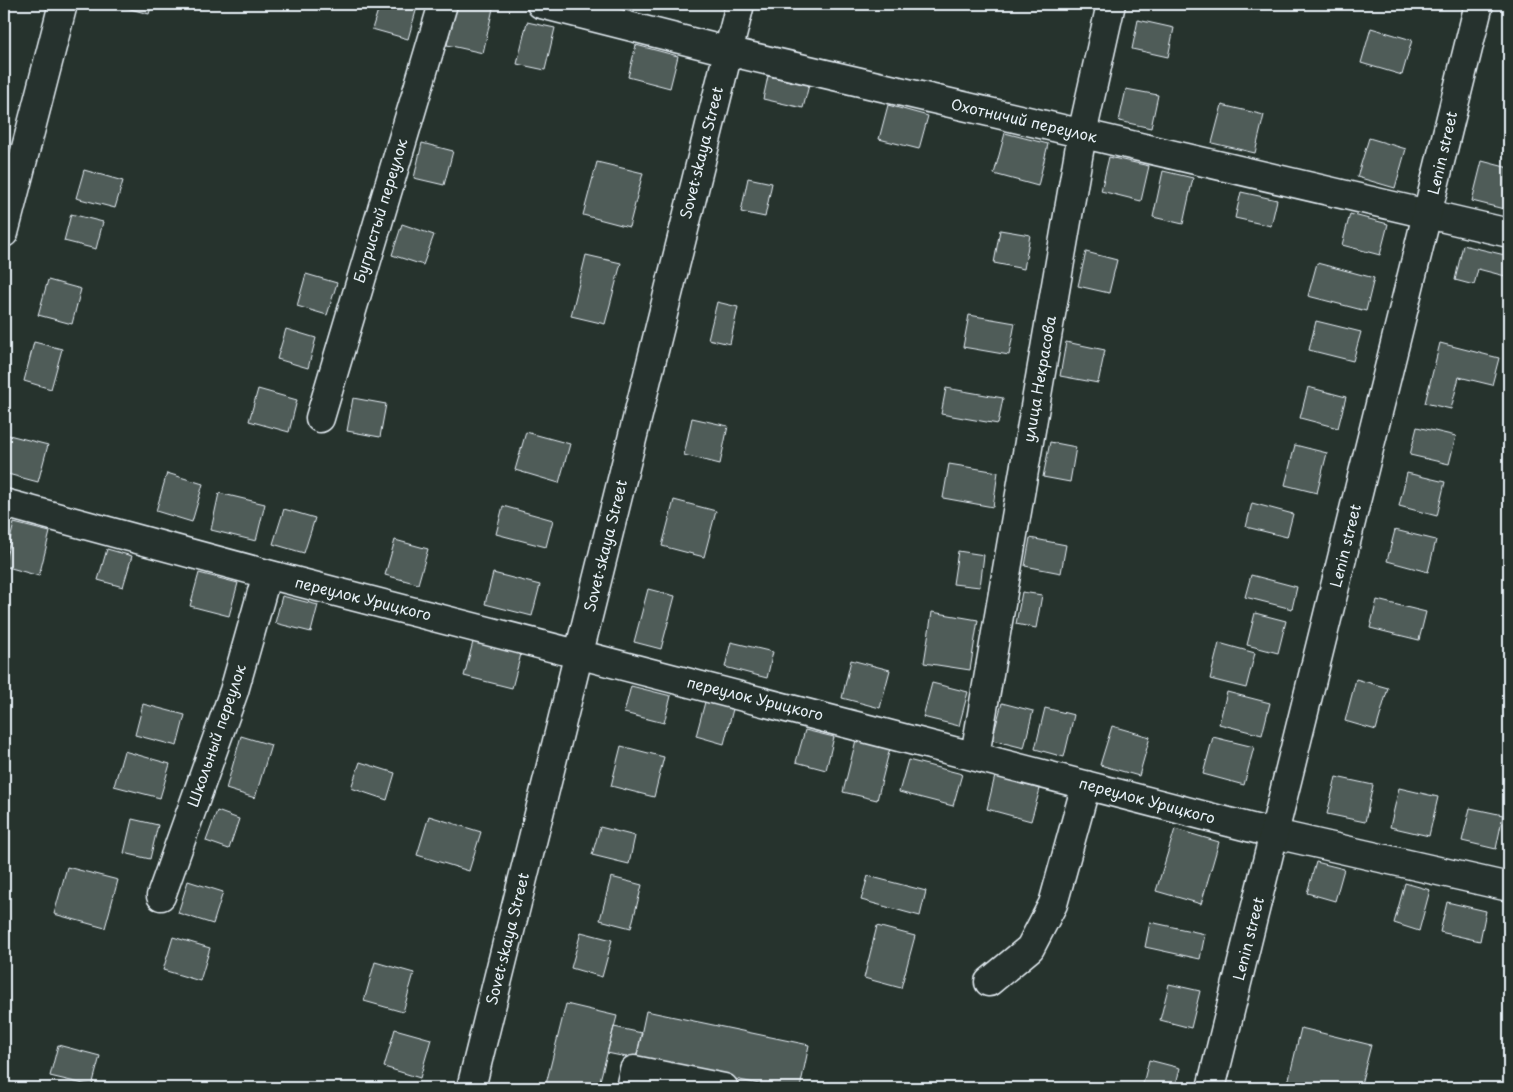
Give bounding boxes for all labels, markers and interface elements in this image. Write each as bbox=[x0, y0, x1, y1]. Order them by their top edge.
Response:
street label: Sovet·skaya Street bbox=[673, 84, 728, 221]
street label: Охотничий переулок bbox=[949, 92, 1100, 148]
street label: Lenin street bbox=[1421, 109, 1462, 197]
street label: Бугристый переулок bbox=[347, 135, 413, 286]
street label: улица Некрасова bbox=[1016, 313, 1061, 444]
street label: Sovet·skaya Street bbox=[577, 477, 632, 614]
street label: Lenin street bbox=[1323, 502, 1366, 590]
street label: переулок Урицкого bbox=[293, 569, 434, 626]
street label: Школьный переулок bbox=[180, 661, 251, 810]
street label: переулок Урицкого bbox=[685, 669, 826, 726]
street label: переулок Урицкого bbox=[1077, 770, 1218, 829]
street label: Sovet·skaya Street bbox=[479, 870, 534, 1007]
street label: Lenin street bbox=[1226, 895, 1269, 983]

